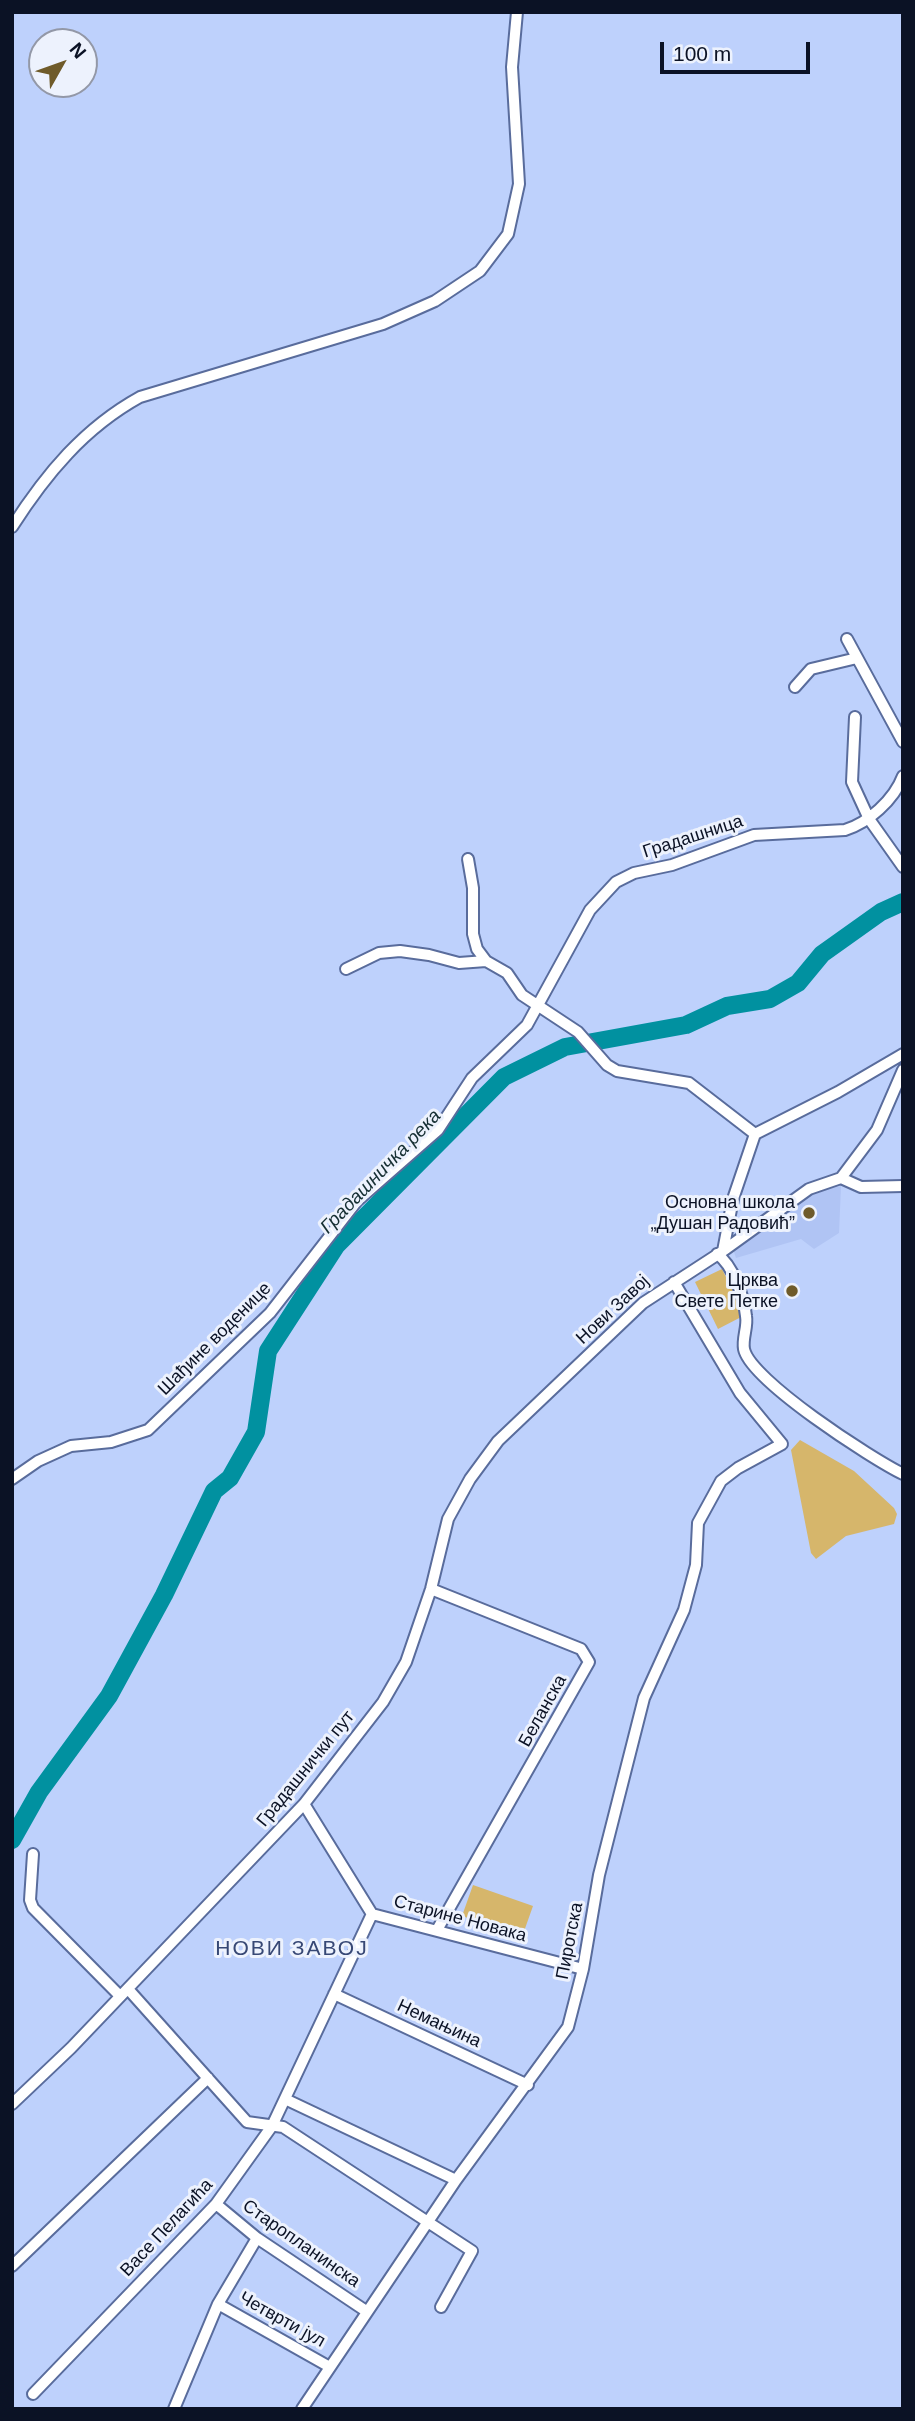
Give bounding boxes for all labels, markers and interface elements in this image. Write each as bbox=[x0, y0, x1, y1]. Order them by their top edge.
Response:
north arrow bbox=[28, 28, 98, 98]
scale bar bbox=[663, 28, 814, 72]
text: N bbox=[65, 38, 90, 62]
text: 100 m bbox=[673, 42, 731, 65]
street label: Градашница bbox=[640, 811, 746, 863]
water label: Градашничка река bbox=[316, 1105, 446, 1239]
place label: Основна школа „Душан Радовић” bbox=[650, 1192, 795, 1234]
marker: Основна школа „Душан Радовић” bbox=[801, 1205, 817, 1221]
place label: Црква Свете Петке bbox=[674, 1270, 778, 1312]
street label: Нови Завој bbox=[572, 1271, 654, 1349]
street label: Шађине воденице bbox=[154, 1278, 276, 1400]
marker: Црква Свете Петке bbox=[784, 1283, 800, 1299]
street label: Беланска bbox=[514, 1671, 572, 1751]
street label: Градашнички пут bbox=[253, 1707, 359, 1831]
street label: Старине Новака bbox=[391, 1891, 529, 1947]
street label: Пиротска bbox=[552, 1901, 588, 1981]
district label: НОВИ ЗАВОЈ bbox=[217, 1936, 367, 1962]
street label: Немањина bbox=[394, 1995, 484, 2053]
street label: Васе Пелагића bbox=[116, 2175, 218, 2281]
street label: Старопланинска bbox=[238, 2195, 364, 2293]
street label: Четврти јул bbox=[235, 2287, 329, 2353]

